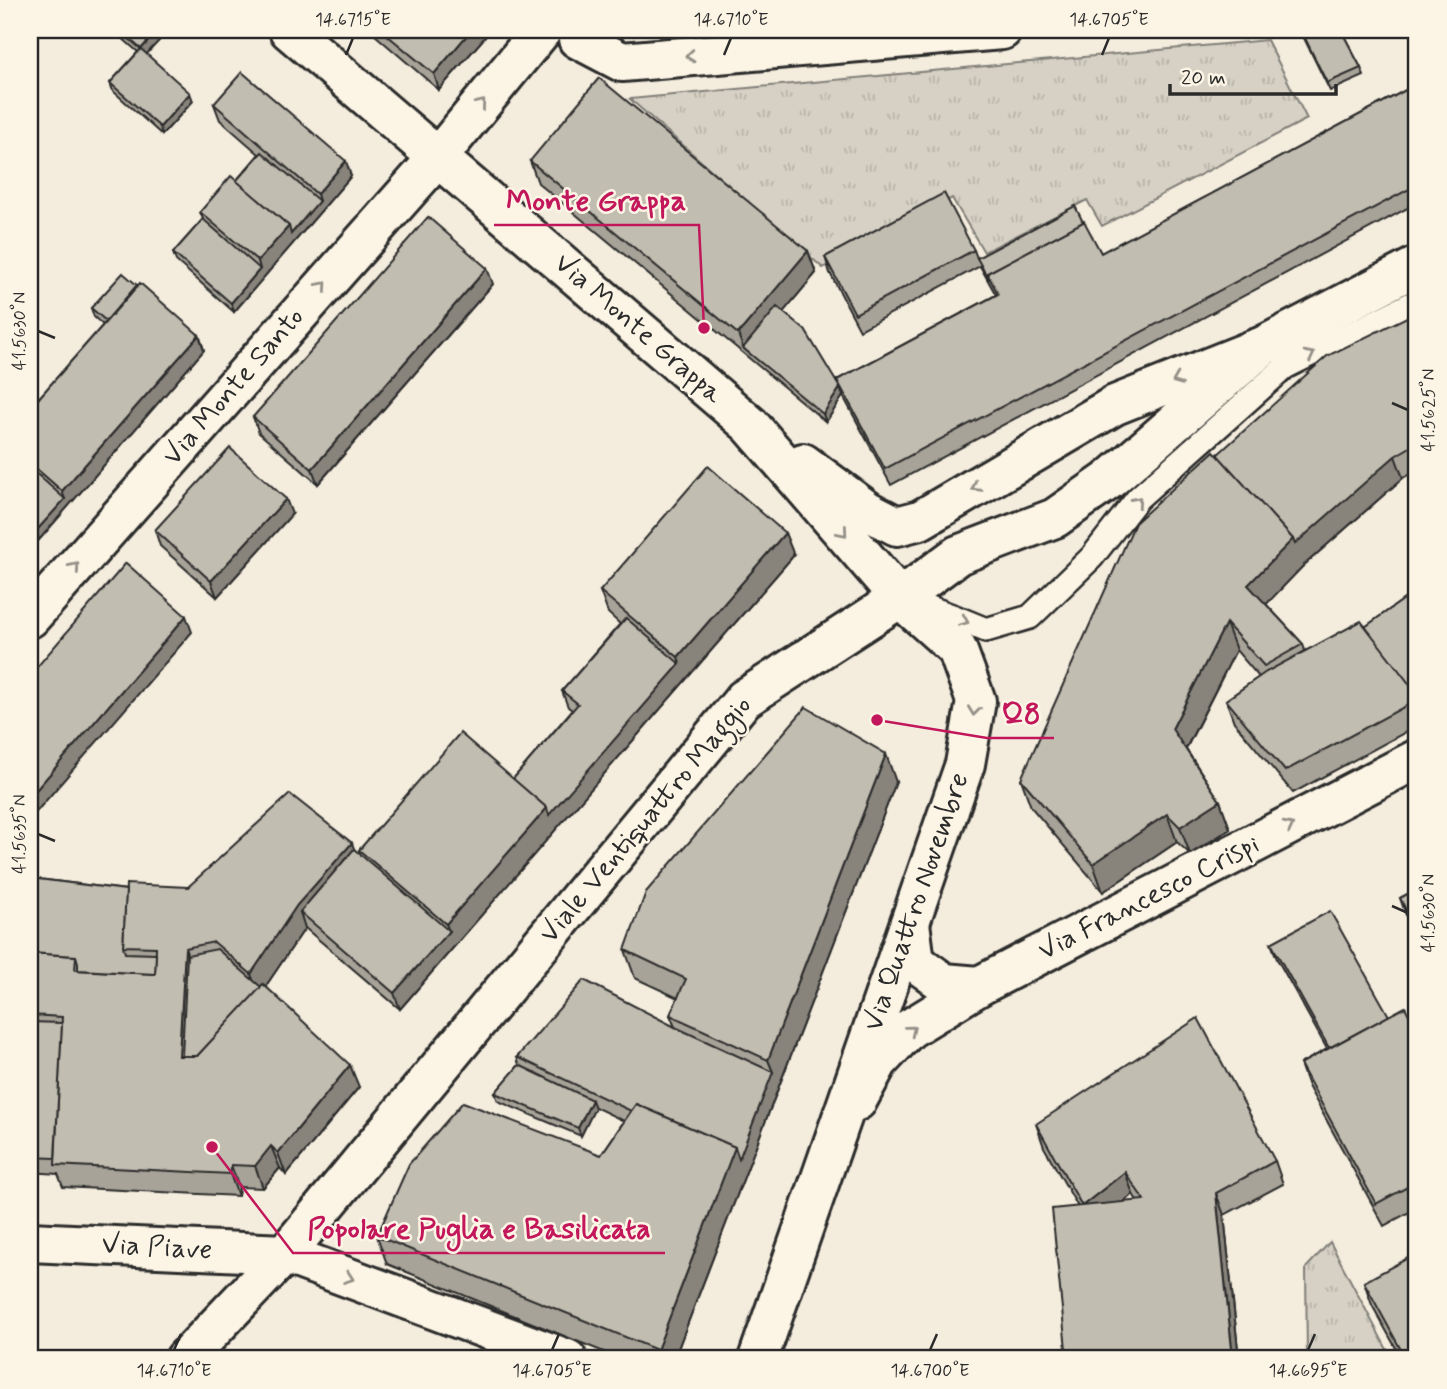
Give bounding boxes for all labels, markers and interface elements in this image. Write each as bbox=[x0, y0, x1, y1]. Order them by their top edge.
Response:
text: 14.6715°E bbox=[315, 8, 391, 32]
text: 14.6710°E bbox=[693, 8, 769, 32]
text: 14.6705°E bbox=[1069, 8, 1149, 32]
one-way arrow bbox=[684, 48, 695, 63]
scale bar bbox=[1170, 52, 1337, 96]
text: 20 m bbox=[1181, 64, 1226, 92]
one-way arrow bbox=[473, 99, 485, 112]
callout: Monte Grappa bbox=[494, 174, 699, 225]
text: Monte Grappa bbox=[506, 182, 686, 221]
street label: Via Monte Grappa bbox=[546, 245, 730, 413]
one-way arrow bbox=[315, 281, 327, 294]
text: 41.5630°N bbox=[8, 292, 32, 370]
street label: Via Monte Santo bbox=[155, 300, 313, 474]
one-way arrow bbox=[1303, 349, 1315, 363]
text: 41.5625°N bbox=[1417, 369, 1441, 451]
one-way arrow bbox=[1171, 372, 1183, 386]
one-way arrow bbox=[971, 479, 984, 492]
one-way arrow bbox=[1129, 496, 1141, 509]
one-way arrow bbox=[835, 524, 847, 537]
one-way arrow bbox=[67, 562, 79, 575]
one-way arrow bbox=[957, 613, 970, 627]
callout: Q8 bbox=[987, 687, 1054, 738]
street label: Viale Ventiquattro Maggio bbox=[531, 689, 763, 953]
text: Q8 bbox=[1001, 695, 1041, 734]
one-way arrow bbox=[966, 705, 981, 717]
street label: Via Quattro Novembre bbox=[855, 768, 979, 1036]
text: 41.5635°N bbox=[8, 794, 32, 874]
one-way arrow bbox=[1282, 820, 1295, 834]
street label: Via Francesco Crispi bbox=[1032, 826, 1266, 970]
text: 41.5630°N bbox=[1417, 874, 1441, 952]
one-way arrow bbox=[903, 1025, 915, 1038]
callout: Popolare Puglia e Basilicata bbox=[293, 1202, 665, 1253]
text: Popolare Puglia e Basilicata bbox=[307, 1210, 651, 1252]
street label: Via Piave bbox=[101, 1227, 213, 1269]
one-way arrow bbox=[342, 1269, 354, 1283]
text: 14.6710°E bbox=[136, 1359, 212, 1383]
text: 14.6705°E bbox=[512, 1359, 592, 1383]
text: 14.6700°E bbox=[891, 1359, 969, 1383]
text: 14.6695°E bbox=[1268, 1359, 1348, 1383]

